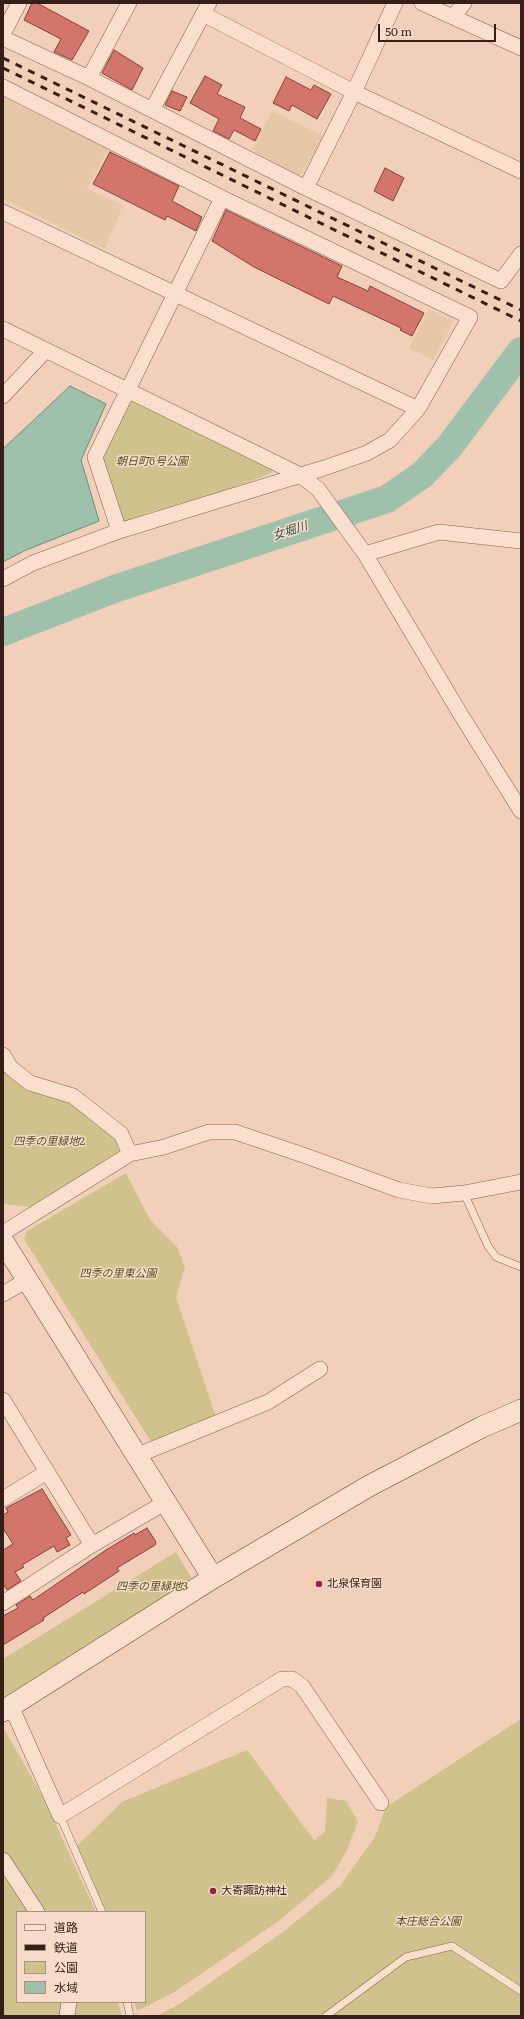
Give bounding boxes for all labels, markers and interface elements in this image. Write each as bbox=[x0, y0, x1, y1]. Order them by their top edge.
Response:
scale bar bbox=[380, 16, 498, 42]
text: 50 m bbox=[385, 22, 412, 40]
park label: 朝日町6号公園 bbox=[116, 455, 188, 469]
water label: 女堀川 bbox=[271, 519, 309, 543]
park label: 四季の里緑地2 bbox=[13, 1135, 85, 1149]
park label: 四季の里東公園 bbox=[80, 1267, 156, 1281]
place label: 北泉保育園 bbox=[327, 1577, 382, 1591]
marker: 北泉保育園 bbox=[314, 1579, 324, 1589]
park label: 四季の里緑地3 bbox=[116, 1580, 188, 1594]
place label: 大寄諏訪神社 bbox=[221, 1884, 287, 1898]
marker: 大寄諏訪神社 bbox=[208, 1886, 218, 1896]
legend bbox=[16, 1911, 146, 2003]
park label: 本庄総合公園 bbox=[395, 1915, 461, 1929]
text: 道路 bbox=[54, 1918, 78, 1936]
text: 鉄道 bbox=[54, 1938, 78, 1956]
text: 公園 bbox=[54, 1958, 78, 1976]
text: 水域 bbox=[54, 1978, 78, 1996]

